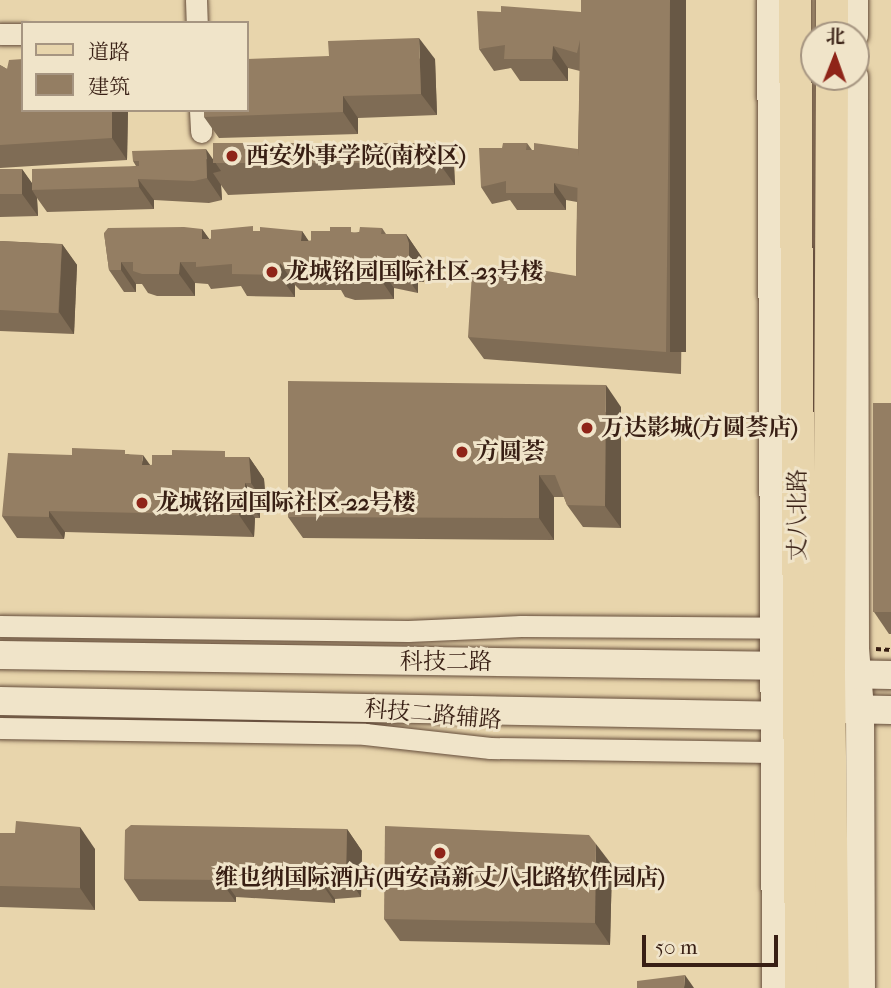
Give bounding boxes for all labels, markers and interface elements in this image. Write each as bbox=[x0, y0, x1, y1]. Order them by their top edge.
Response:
legend bbox=[21, 21, 248, 112]
north arrow bbox=[800, 21, 870, 91]
text: 北 bbox=[826, 26, 845, 48]
text: 道路 bbox=[88, 40, 130, 64]
text: 建筑 bbox=[88, 75, 130, 99]
place label: 西安外事学院(南校区) bbox=[246, 142, 466, 170]
marker: 西安外事学院(南校区) bbox=[224, 148, 240, 164]
place label: 龙城铭园国际社区-23号楼 bbox=[286, 258, 543, 286]
marker: 龙城铭园国际社区-23号楼 bbox=[264, 264, 280, 280]
place label: 万达影城(方圆荟店) bbox=[601, 414, 798, 442]
marker: 万达影城(方圆荟店) bbox=[579, 420, 595, 436]
place label: 方圆荟 bbox=[476, 438, 545, 466]
marker: 方圆荟 bbox=[454, 444, 470, 460]
street label: 丈八北路 bbox=[784, 469, 812, 561]
place label: 龙城铭园国际社区-22号楼 bbox=[156, 489, 416, 517]
marker: 龙城铭园国际社区-22号楼 bbox=[134, 495, 150, 511]
street label: 科技二路 bbox=[400, 648, 492, 676]
street label: 科技二路辅路 bbox=[363, 695, 503, 735]
marker: 维也纳国际酒店(西安高新丈八北路软件园店) bbox=[432, 845, 448, 861]
place label: 维也纳国际酒店(西安高新丈八北路软件园店) bbox=[215, 864, 665, 892]
scale bar bbox=[646, 922, 782, 966]
text: 50 m bbox=[655, 935, 698, 959]

